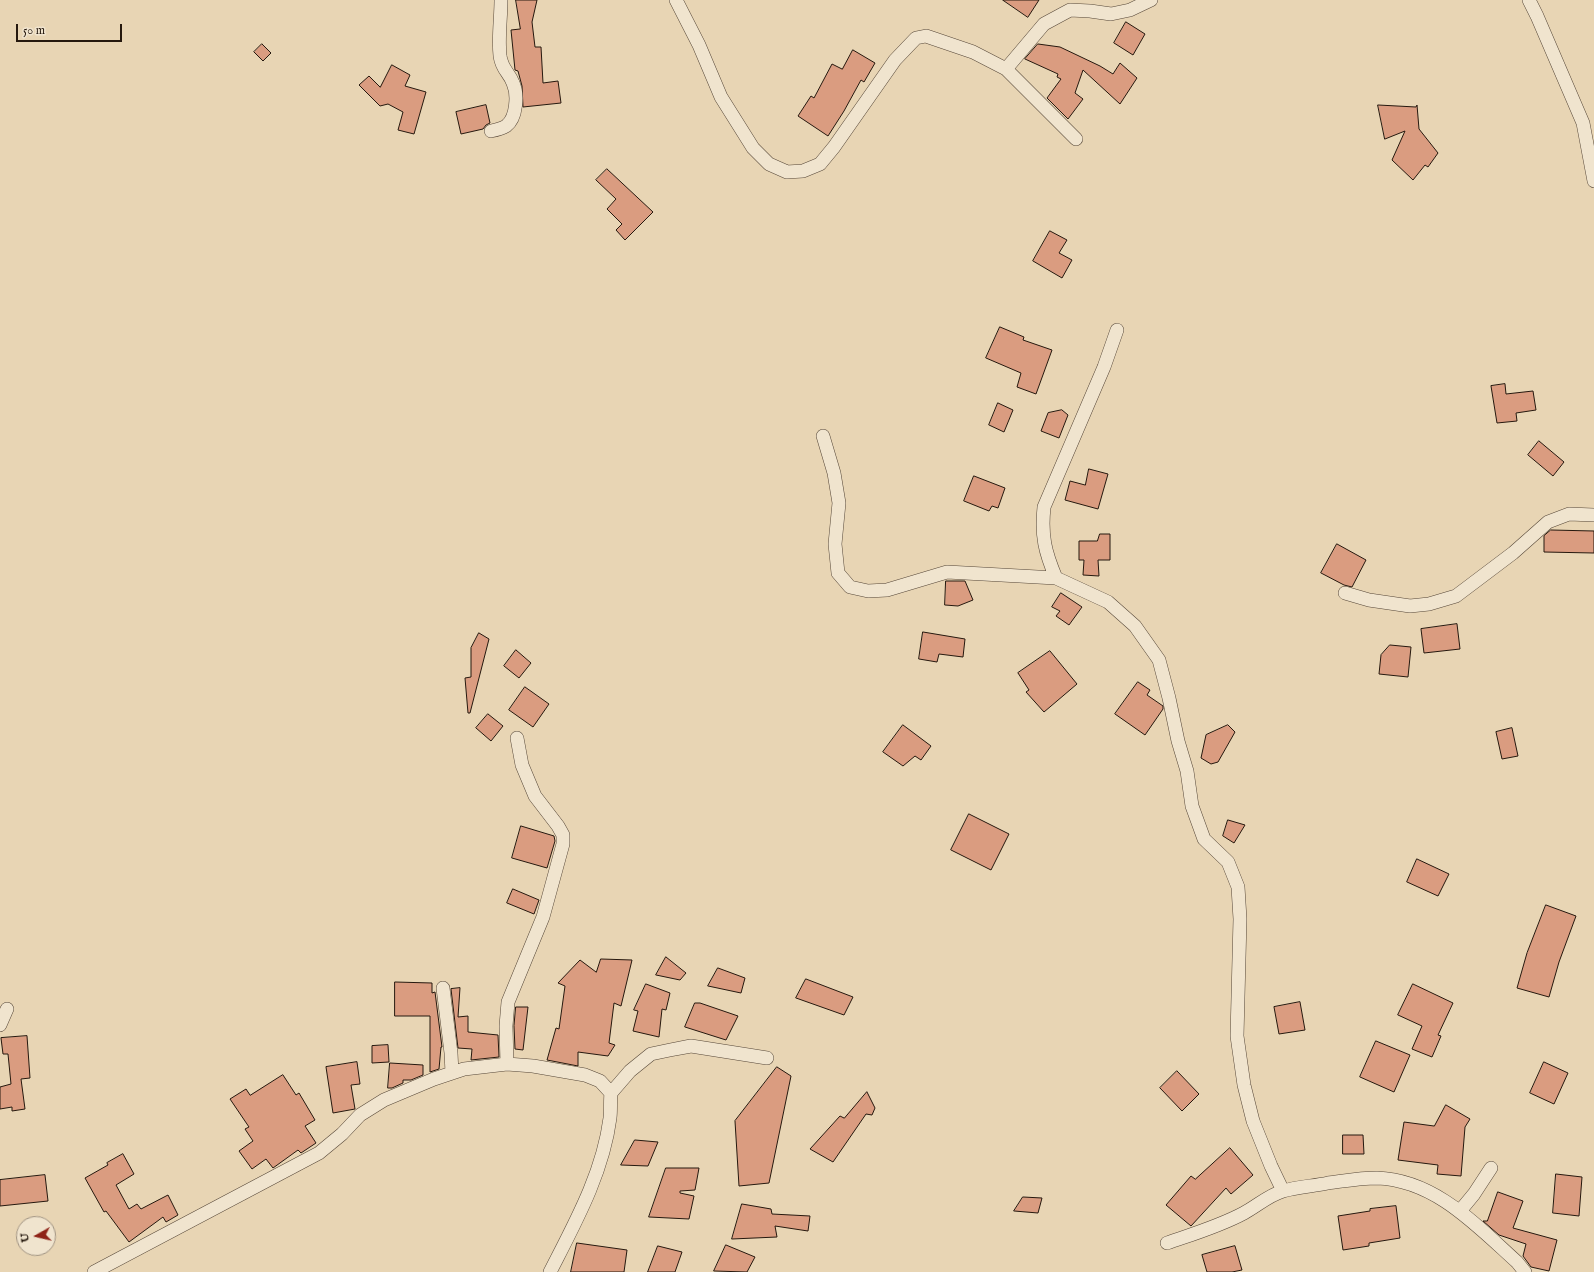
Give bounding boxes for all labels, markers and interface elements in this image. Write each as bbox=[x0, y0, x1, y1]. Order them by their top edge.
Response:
scale bar bbox=[18, 16, 124, 42]
text: 50 m bbox=[23, 23, 45, 38]
north arrow bbox=[16, 1216, 56, 1256]
text: U bbox=[18, 1232, 33, 1243]

